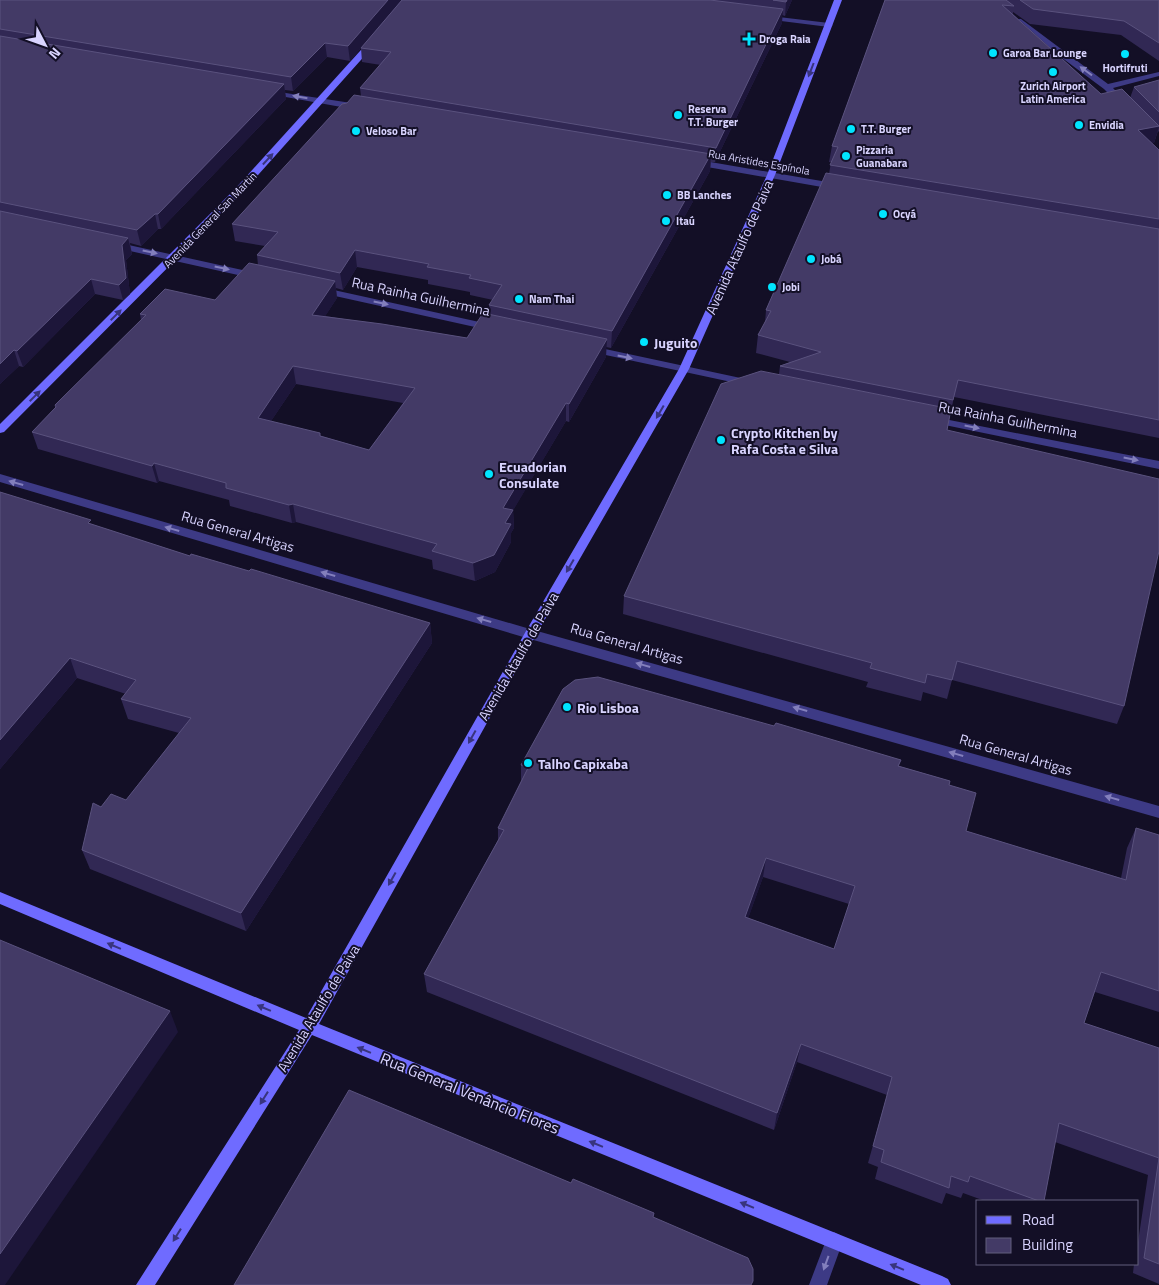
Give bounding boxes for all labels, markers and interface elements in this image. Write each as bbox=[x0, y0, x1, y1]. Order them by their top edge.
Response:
north arrow bbox=[20, 20, 70, 70]
place label: Droga Raia bbox=[759, 31, 811, 47]
marker: Droga Raia bbox=[743, 33, 755, 45]
text: N bbox=[44, 43, 66, 64]
place label: Garoa Bar Lounge bbox=[1003, 45, 1087, 61]
marker: Garoa Bar Lounge bbox=[987, 47, 999, 59]
marker: Hortifruti bbox=[1119, 48, 1131, 60]
place label: Hortifruti bbox=[1102, 60, 1148, 76]
one-way arrow bbox=[807, 63, 814, 78]
marker: Zurich Airport Latin America bbox=[1047, 66, 1059, 78]
one-way arrow bbox=[1079, 66, 1093, 76]
place label: Zurich Airport Latin America bbox=[1020, 78, 1086, 107]
one-way arrow bbox=[292, 92, 308, 100]
place label: Reserva T.T. Burger bbox=[688, 101, 738, 130]
marker: Reserva T.T. Burger bbox=[672, 109, 684, 121]
place label: Envidia bbox=[1089, 117, 1124, 133]
marker: Envidia bbox=[1073, 119, 1085, 131]
place label: T.T. Burger bbox=[861, 121, 911, 137]
place label: Veloso Bar bbox=[366, 123, 417, 139]
marker: T.T. Burger bbox=[845, 123, 857, 135]
marker: Veloso Bar bbox=[350, 125, 362, 137]
place label: Pizzaria Guanabara bbox=[856, 142, 908, 171]
street label: Rua Aristides Espínola bbox=[707, 145, 811, 179]
marker: Pizzaria Guanabara bbox=[840, 150, 852, 162]
one-way arrow bbox=[262, 153, 274, 165]
street label: Avenida General San Martin bbox=[160, 168, 260, 272]
street label: Avenida Ataulfo de Paiva bbox=[700, 176, 778, 318]
place label: BB Lanches bbox=[677, 187, 732, 203]
marker: BB Lanches bbox=[661, 189, 673, 201]
place label: Ocyá bbox=[893, 206, 916, 222]
marker: Ocyá bbox=[877, 208, 889, 220]
place label: Itaú bbox=[676, 213, 695, 229]
marker: Itaú bbox=[660, 215, 672, 227]
one-way arrow bbox=[143, 249, 159, 257]
place label: Jobá bbox=[821, 251, 842, 267]
marker: Jobá bbox=[805, 253, 817, 265]
one-way arrow bbox=[215, 264, 230, 272]
street label: Rua Rainha Guilhermina bbox=[350, 271, 492, 321]
place label: Jobi bbox=[782, 279, 800, 295]
marker: Jobi bbox=[766, 281, 778, 293]
place label: Nam Thai bbox=[529, 291, 574, 307]
marker: Nam Thai bbox=[513, 293, 525, 305]
one-way arrow bbox=[373, 299, 388, 307]
one-way arrow bbox=[110, 309, 122, 321]
place label: Juguito bbox=[654, 332, 697, 353]
marker: Juguito bbox=[638, 336, 650, 348]
one-way arrow bbox=[617, 353, 633, 361]
one-way arrow bbox=[28, 390, 40, 402]
street label: Rua Rainha Guilhermina bbox=[937, 395, 1079, 443]
one-way arrow bbox=[655, 405, 664, 418]
place label: Crypto Kitchen by Rafa Costa e Silva bbox=[731, 422, 838, 459]
one-way arrow bbox=[964, 424, 980, 432]
marker: Crypto Kitchen by Rafa Costa e Silva bbox=[715, 434, 727, 446]
place label: Ecuadorian Consulate bbox=[499, 456, 567, 493]
one-way arrow bbox=[1124, 456, 1140, 464]
marker: Ecuadorian Consulate bbox=[483, 468, 495, 480]
one-way arrow bbox=[8, 478, 23, 486]
street label: Rua General Artigas bbox=[179, 505, 297, 557]
one-way arrow bbox=[164, 524, 179, 532]
one-way arrow bbox=[565, 560, 574, 573]
one-way arrow bbox=[320, 570, 335, 578]
street label: Avenida Ataulfo de Paiva bbox=[473, 588, 563, 724]
one-way arrow bbox=[476, 616, 491, 624]
street label: Rua General Artigas bbox=[568, 617, 686, 669]
one-way arrow bbox=[636, 660, 651, 668]
place label: Rio Lisboa bbox=[577, 697, 639, 718]
marker: Rio Lisboa bbox=[561, 701, 573, 713]
one-way arrow bbox=[792, 705, 807, 713]
street label: Rua General Artigas bbox=[957, 728, 1075, 780]
one-way arrow bbox=[468, 730, 476, 745]
one-way arrow bbox=[948, 749, 963, 757]
place label: Talho Capixaba bbox=[538, 753, 628, 774]
marker: Talho Capixaba bbox=[522, 757, 534, 769]
one-way arrow bbox=[1105, 794, 1120, 802]
one-way arrow bbox=[388, 872, 397, 886]
street label: Avenida Ataulfo de Paiva bbox=[272, 940, 364, 1076]
one-way arrow bbox=[107, 941, 121, 949]
one-way arrow bbox=[257, 1004, 271, 1012]
one-way arrow bbox=[357, 1046, 372, 1053]
street label: Rua General Venâncio Flores bbox=[377, 1046, 563, 1140]
one-way arrow bbox=[259, 1091, 268, 1105]
one-way arrow bbox=[588, 1140, 603, 1148]
legend bbox=[976, 1200, 1139, 1265]
one-way arrow bbox=[739, 1201, 754, 1209]
text: Road bbox=[1022, 1208, 1054, 1231]
one-way arrow bbox=[172, 1229, 181, 1242]
text: Building bbox=[1022, 1233, 1073, 1256]
one-way arrow bbox=[822, 1256, 830, 1271]
one-way arrow bbox=[890, 1262, 904, 1270]

